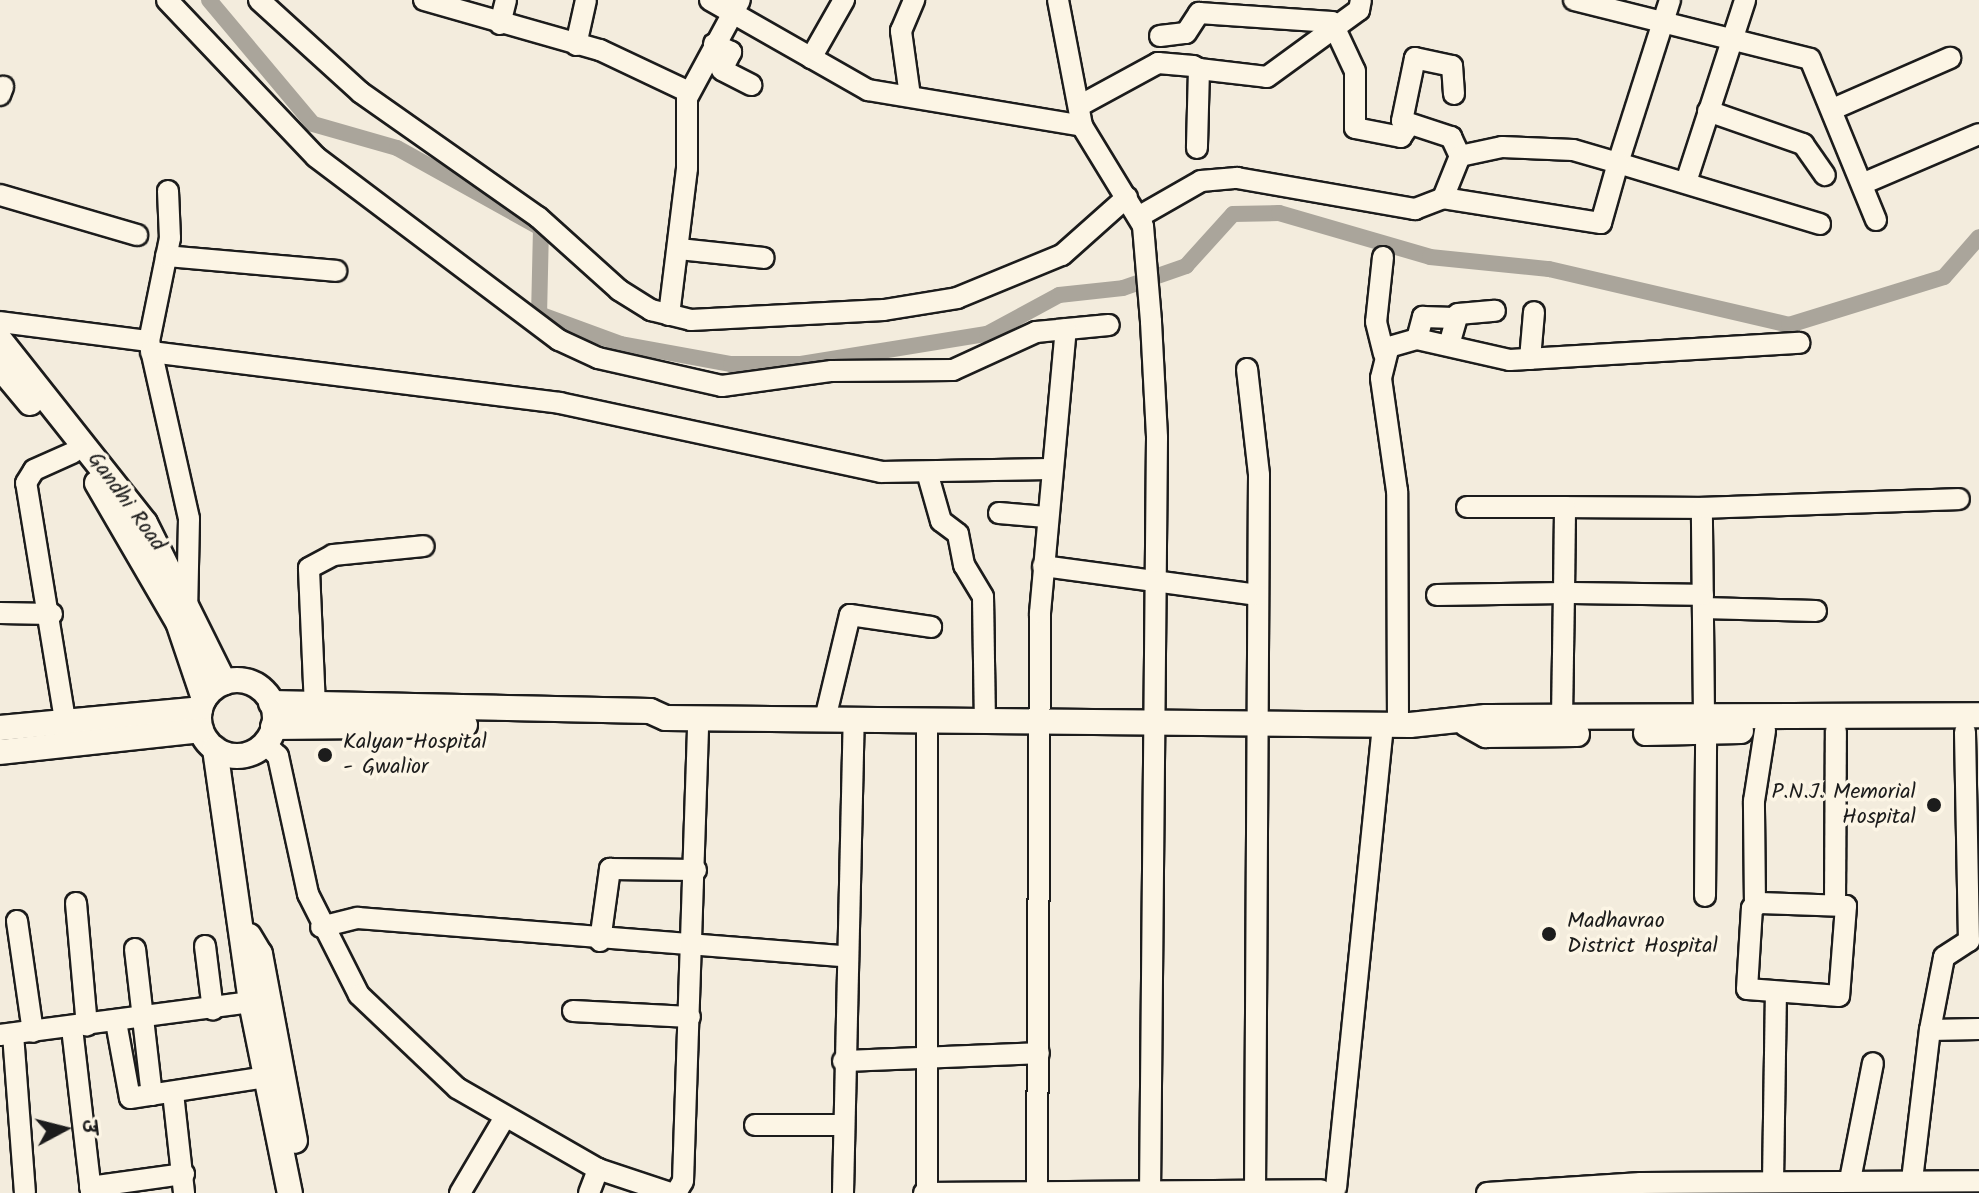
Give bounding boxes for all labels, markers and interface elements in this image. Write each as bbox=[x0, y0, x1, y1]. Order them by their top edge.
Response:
street label: Gandhi Road bbox=[81, 447, 171, 557]
place label: Kalyan Hospital - Gwalior bbox=[343, 729, 487, 780]
marker: Kalyan Hospital - Gwalior bbox=[314, 744, 336, 766]
place label: P.N.J. Memorial Hospital bbox=[1771, 779, 1916, 830]
marker: P.N.J. Memorial Hospital bbox=[1923, 794, 1945, 816]
place label: Madhavrao District Hospital bbox=[1567, 908, 1718, 960]
marker: Madhavrao District Hospital bbox=[1538, 923, 1560, 945]
north arrow bbox=[24, 1089, 104, 1169]
text: उ bbox=[70, 1117, 107, 1135]

